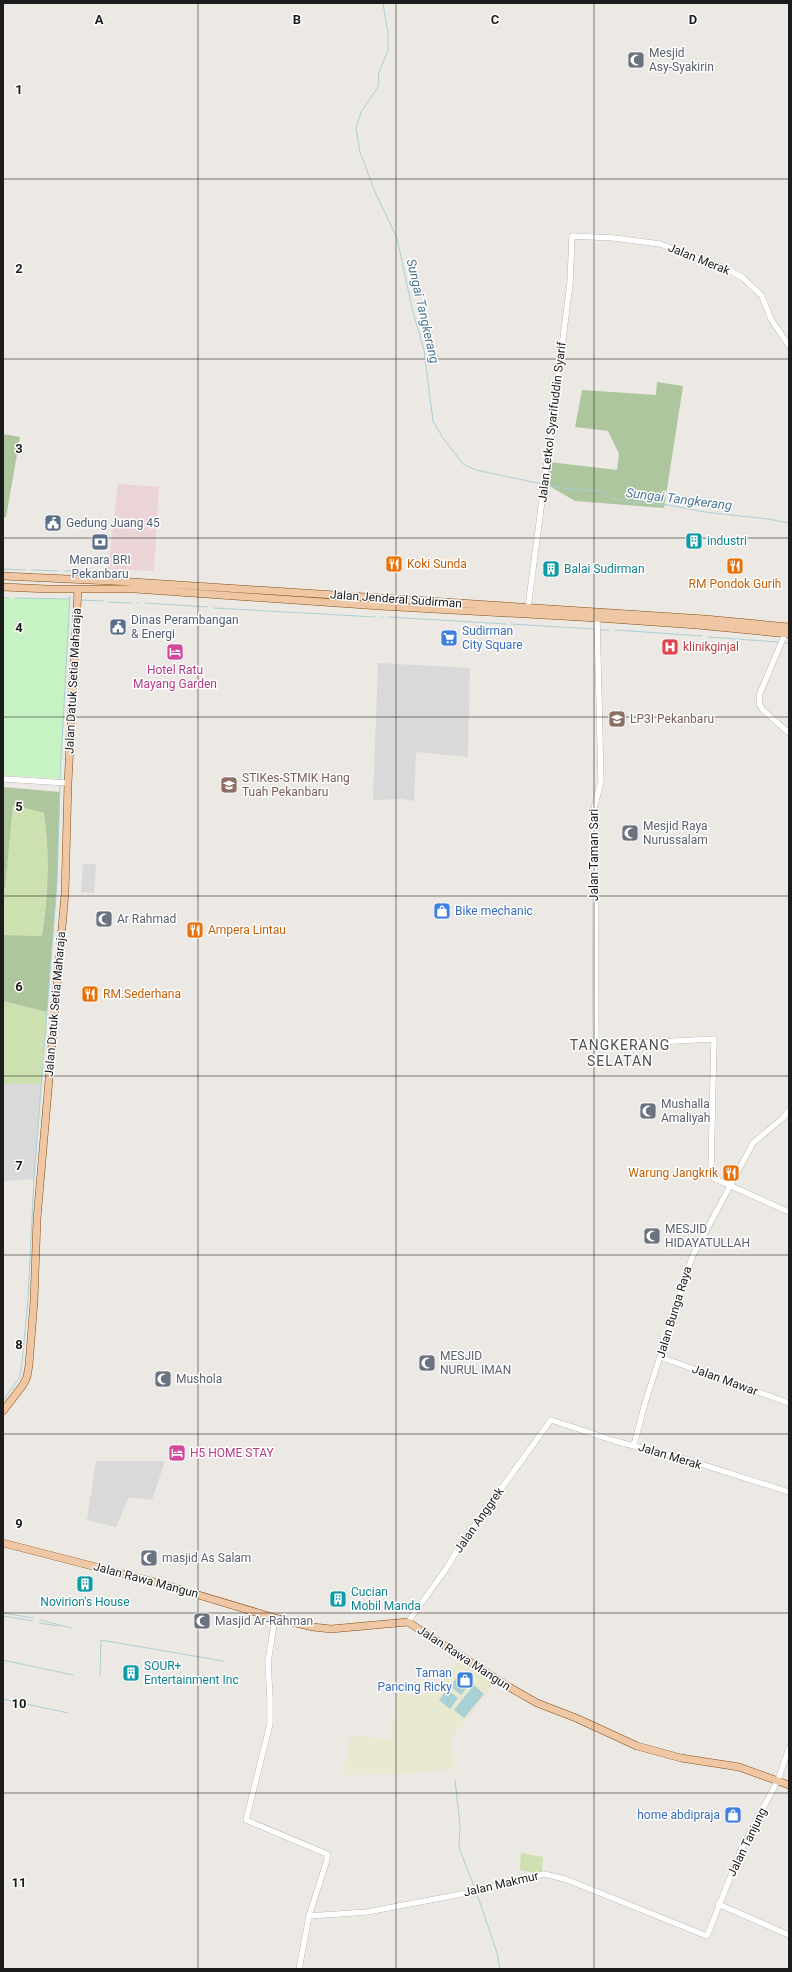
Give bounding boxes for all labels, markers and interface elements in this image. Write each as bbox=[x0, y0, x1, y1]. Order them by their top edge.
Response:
text: A bbox=[95, 12, 104, 27]
text: B bbox=[293, 12, 301, 27]
text: C bbox=[491, 12, 500, 27]
text: D bbox=[689, 12, 697, 27]
place label: Mesjid Asy-Syakirin bbox=[649, 46, 714, 74]
mosque icon: Mesjid Asy-Syakirin bbox=[626, 50, 646, 70]
text: 1 bbox=[15, 82, 23, 97]
street label: Jalan Merak bbox=[666, 240, 733, 278]
water label: Sungai Tangkerang bbox=[404, 257, 442, 365]
text: 2 bbox=[15, 261, 23, 276]
street label: Jalan Letkol Syarifuddin Syarif bbox=[535, 340, 569, 503]
text: 3 bbox=[15, 441, 23, 456]
water label: Sungai Tangkerang bbox=[625, 485, 733, 513]
public building icon: Gedung Juang 45 bbox=[43, 513, 63, 533]
place label: Gedung Juang 45 bbox=[66, 516, 160, 530]
building icon: industri bbox=[684, 531, 704, 551]
bank icon: Menara BRI Pekanbaru bbox=[90, 532, 110, 552]
place label: industri bbox=[707, 534, 747, 548]
place label: Menara BRI Pekanbaru bbox=[69, 553, 131, 581]
restaurant icon: Koki Sunda bbox=[384, 554, 404, 574]
restaurant icon: RM Pondok Gurih bbox=[725, 556, 745, 576]
place label: Koki Sunda bbox=[407, 557, 467, 571]
building icon: Balai Sudirman bbox=[541, 559, 561, 579]
place label: Balai Sudirman bbox=[564, 562, 645, 576]
place label: RM Pondok Gurih bbox=[689, 577, 781, 591]
street label: Jalan Jenderal Sudirman bbox=[329, 587, 463, 611]
street label: Jalan Datuk Setia Maharaja bbox=[62, 608, 84, 754]
place label: Dinas Perambangan & Energi bbox=[131, 613, 239, 641]
public building icon: Dinas Perambangan & Energi bbox=[108, 617, 128, 637]
text: 4 bbox=[15, 620, 23, 635]
place label: Sudirman City Square bbox=[462, 624, 523, 652]
supermarket icon: Sudirman City Square bbox=[439, 628, 459, 648]
hospital icon: klinikginjal bbox=[660, 637, 680, 657]
place label: klinikginjal bbox=[683, 640, 739, 654]
hotel icon: Hotel Ratu Mayang Garden bbox=[165, 642, 185, 662]
place label: Hotel Ratu Mayang Garden bbox=[133, 663, 217, 691]
school or university icon: LP3I Pekanbaru bbox=[607, 709, 627, 729]
place label: LP3I Pekanbaru bbox=[630, 712, 714, 726]
place label: STIKes-STMIK Hang Tuah Pekanbaru bbox=[242, 771, 350, 799]
school or university icon: STIKes-STMIK Hang Tuah Pekanbaru bbox=[219, 775, 239, 795]
text: 5 bbox=[15, 799, 23, 814]
street label: Jalan Taman Sari bbox=[587, 809, 601, 901]
place label: Mesjid Raya Nurussalam bbox=[643, 819, 708, 847]
mosque icon: Mesjid Raya Nurussalam bbox=[620, 823, 640, 843]
shop icon: Bike mechanic bbox=[432, 901, 452, 921]
place label: Bike mechanic bbox=[455, 904, 533, 918]
mosque icon: Ar Rahmad bbox=[94, 909, 114, 929]
place label: Ar Rahmad bbox=[117, 912, 176, 926]
restaurant icon: Ampera Lintau bbox=[185, 920, 205, 940]
place label: Ampera Lintau bbox=[208, 923, 286, 937]
street label: Jalan Datuk Setia Maharaja bbox=[42, 931, 68, 1077]
text: 6 bbox=[15, 979, 23, 994]
restaurant icon: RM.Sederhana bbox=[80, 984, 100, 1004]
place label: RM.Sederhana bbox=[103, 987, 181, 1001]
district label: TANGKERANG SELATAN bbox=[570, 1037, 670, 1069]
place label: Mushalla Amaliyah bbox=[661, 1097, 710, 1125]
mosque icon: Mushalla Amaliyah bbox=[638, 1101, 658, 1121]
text: 7 bbox=[15, 1158, 23, 1173]
restaurant icon: Warung Jangkrik bbox=[721, 1163, 741, 1183]
place label: Warung Jangkrik bbox=[628, 1166, 719, 1180]
place label: MESJID HIDAYATULLAH bbox=[665, 1222, 750, 1250]
mosque icon: MESJID HIDAYATULLAH bbox=[642, 1226, 662, 1246]
street label: Jalan Bunga Raya bbox=[653, 1264, 695, 1360]
text: 8 bbox=[15, 1337, 23, 1352]
place label: MESJID NURUL IMAN bbox=[440, 1349, 511, 1377]
mosque icon: MESJID NURUL IMAN bbox=[417, 1353, 437, 1373]
street label: Jalan Mawar bbox=[690, 1362, 760, 1398]
mosque icon: Mushola bbox=[153, 1369, 173, 1389]
place label: Mushola bbox=[176, 1372, 222, 1386]
street label: Jalan Merak bbox=[637, 1440, 704, 1473]
hotel icon: H5 HOME STAY bbox=[167, 1443, 187, 1463]
place label: H5 HOME STAY bbox=[190, 1446, 274, 1460]
street label: Jalan Anggrek bbox=[451, 1484, 507, 1555]
text: 9 bbox=[15, 1516, 23, 1531]
mosque icon: masjid As Salam bbox=[139, 1548, 159, 1568]
place label: masjid As Salam bbox=[162, 1551, 251, 1565]
street label: Jalan Rawa Mangun bbox=[92, 1559, 200, 1601]
building icon: Novirion's House bbox=[75, 1574, 95, 1594]
place label: Cucian Mobil Manda bbox=[351, 1585, 421, 1613]
building icon: Cucian Mobil Manda bbox=[328, 1589, 348, 1609]
place label: Novirion's House bbox=[40, 1595, 130, 1609]
mosque icon: Masjid Ar-Rahman bbox=[192, 1611, 212, 1631]
place label: Masjid Ar-Rahman bbox=[215, 1614, 313, 1628]
street label: Jalan Rawa Mangun bbox=[415, 1623, 513, 1693]
place label: SOUR+ Entertainment Inc bbox=[144, 1659, 239, 1687]
building icon: SOUR+ Entertainment Inc bbox=[121, 1663, 141, 1683]
place label: Taman Pancing Ricky bbox=[377, 1666, 452, 1694]
shop icon: Taman Pancing Ricky bbox=[455, 1670, 475, 1690]
text: 10 bbox=[12, 1696, 26, 1711]
shop icon: home abdipraja bbox=[723, 1805, 743, 1825]
street label: Jalan Tanjung bbox=[724, 1805, 770, 1879]
place label: home abdipraja bbox=[637, 1808, 720, 1822]
street label: Jalan Makmur bbox=[462, 1869, 540, 1899]
text: 11 bbox=[12, 1875, 26, 1890]

